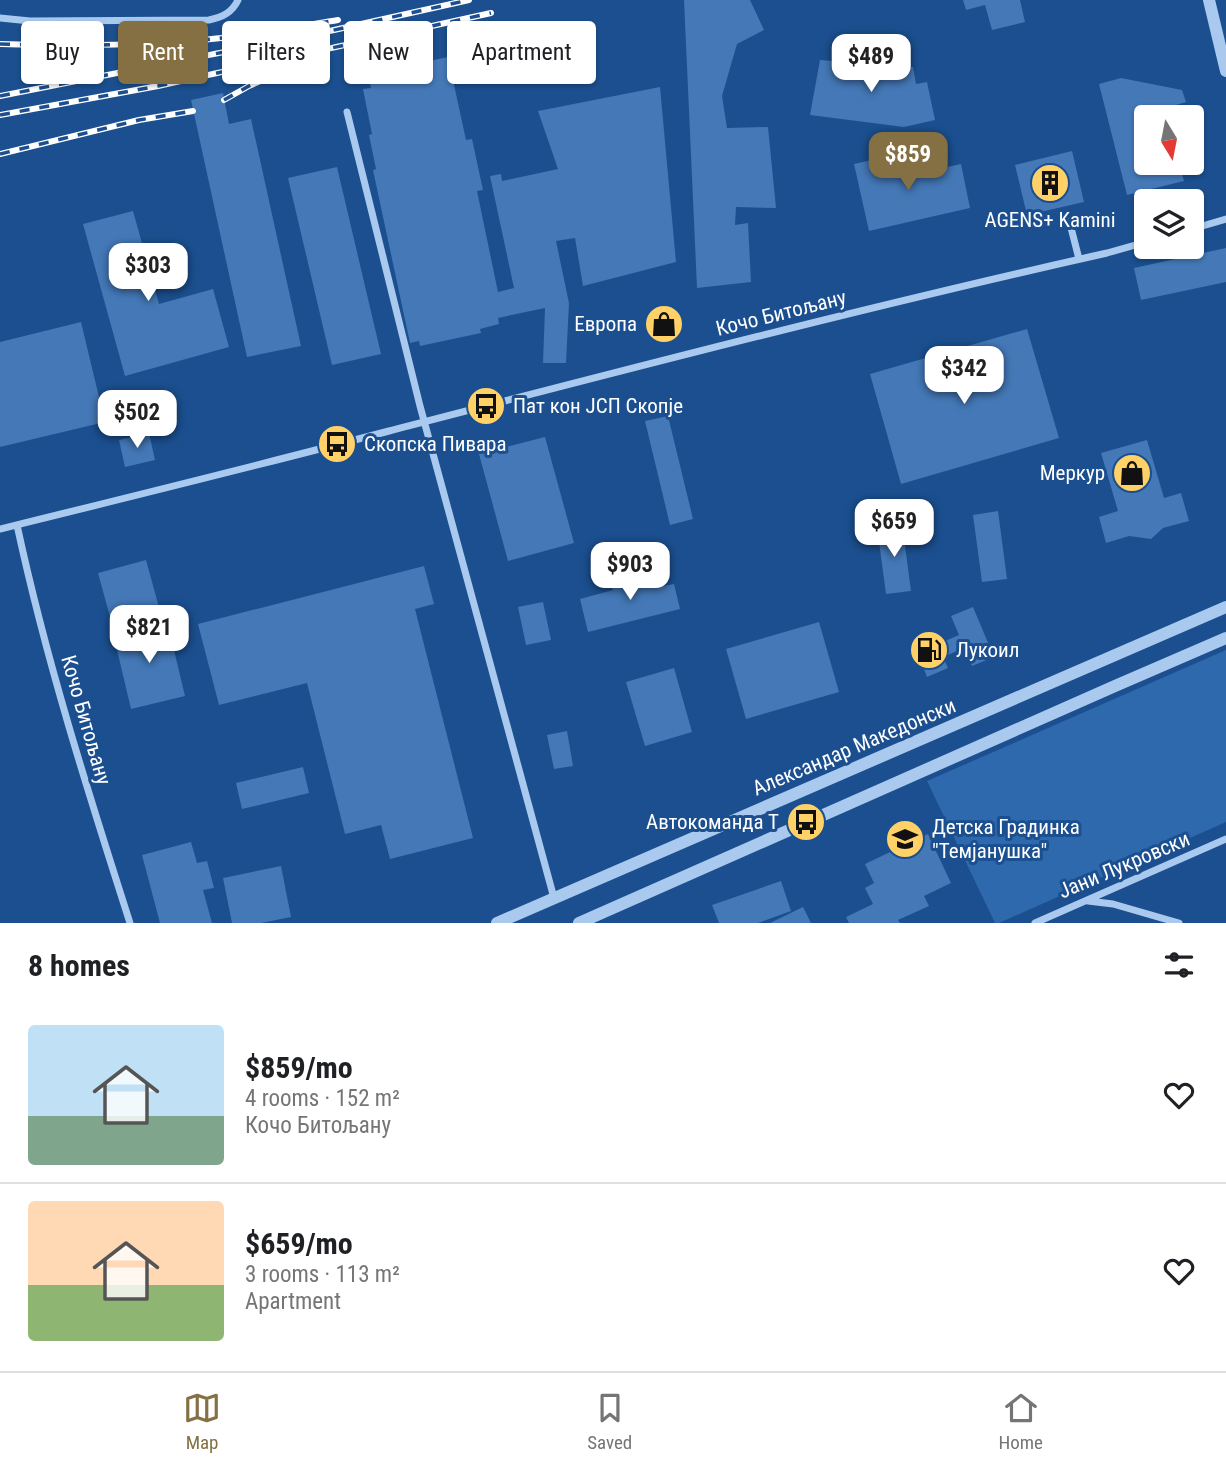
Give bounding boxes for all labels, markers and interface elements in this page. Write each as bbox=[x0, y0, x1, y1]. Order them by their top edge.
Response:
chip: Buy bbox=[21, 21, 104, 84]
chip: Rent bbox=[118, 21, 208, 84]
chip: Filters bbox=[222, 21, 330, 84]
chip: New bbox=[344, 21, 433, 84]
chip: Apartment bbox=[447, 21, 596, 84]
pin: $489 bbox=[830, 34, 912, 94]
text: $489 bbox=[848, 43, 894, 70]
north arrow bbox=[1134, 105, 1204, 175]
map controls bbox=[1134, 105, 1204, 259]
pin: $859 bbox=[867, 132, 949, 192]
text: $859 bbox=[885, 141, 931, 168]
building icon: AGENS+ Kamini bbox=[1029, 162, 1071, 204]
button: layers bbox=[1134, 189, 1204, 259]
place label: AGENS+ Kamini bbox=[984, 208, 1116, 232]
pin: $303 bbox=[107, 244, 189, 303]
text: $303 bbox=[125, 252, 171, 279]
street label: Кочо Битољану bbox=[713, 285, 849, 341]
shop icon: Европа bbox=[643, 303, 685, 345]
place label: Европа bbox=[574, 312, 637, 336]
pin: $342 bbox=[923, 346, 1005, 406]
text: $342 bbox=[941, 355, 987, 382]
bus stop icon: Пат кон ЈСП Скопје bbox=[465, 385, 507, 427]
pin: $502 bbox=[96, 391, 178, 450]
place label: Пат кон ЈСП Скопје bbox=[513, 394, 683, 418]
text: $502 bbox=[114, 399, 160, 426]
bus stop icon: Скопска Пивара bbox=[316, 423, 358, 465]
place label: Скопска Пивара bbox=[364, 432, 506, 456]
shop icon: Меркур bbox=[1111, 452, 1153, 494]
place label: Меркур bbox=[1040, 461, 1105, 485]
pin: $659 bbox=[853, 500, 935, 559]
text: $659 bbox=[871, 508, 917, 535]
pin: $903 bbox=[589, 542, 671, 602]
text: $903 bbox=[607, 551, 653, 578]
pin: $821 bbox=[108, 606, 190, 665]
text: $821 bbox=[126, 614, 172, 641]
fuel station icon: Лукоил bbox=[908, 629, 950, 671]
place label: Лукоил bbox=[956, 638, 1020, 662]
street label: Кочо Битољану bbox=[56, 653, 116, 788]
street label: Александар Македонски bbox=[749, 693, 959, 801]
bus stop icon: Автокоманда Т bbox=[785, 801, 827, 843]
place label: Автокоманда Т bbox=[646, 810, 779, 834]
place label: Детска Градинка "Темјанушка" bbox=[932, 815, 1080, 863]
school or university icon: Детска Градинка "Темјанушка" bbox=[884, 818, 926, 860]
street label: Јани Лукровски bbox=[1055, 827, 1193, 903]
icon: filters bbox=[1160, 946, 1198, 984]
text: 8 homes bbox=[28, 948, 130, 983]
text: $859/mo bbox=[245, 1050, 353, 1085]
icon: home bbox=[84, 1053, 168, 1137]
icon: heart bbox=[1160, 1076, 1198, 1114]
text: 4 rooms · 152 m² bbox=[245, 1085, 400, 1112]
text: Кочо Битољану bbox=[245, 1112, 391, 1139]
text: $659/mo bbox=[245, 1226, 353, 1261]
icon: home bbox=[84, 1229, 168, 1313]
icon: heart bbox=[1160, 1252, 1198, 1290]
text: 3 rooms · 113 m² bbox=[245, 1261, 400, 1288]
text: Apartment bbox=[245, 1288, 341, 1315]
tab: Map bbox=[183, 1389, 221, 1454]
tab: Saved bbox=[587, 1389, 632, 1454]
tab: Home bbox=[998, 1389, 1043, 1454]

